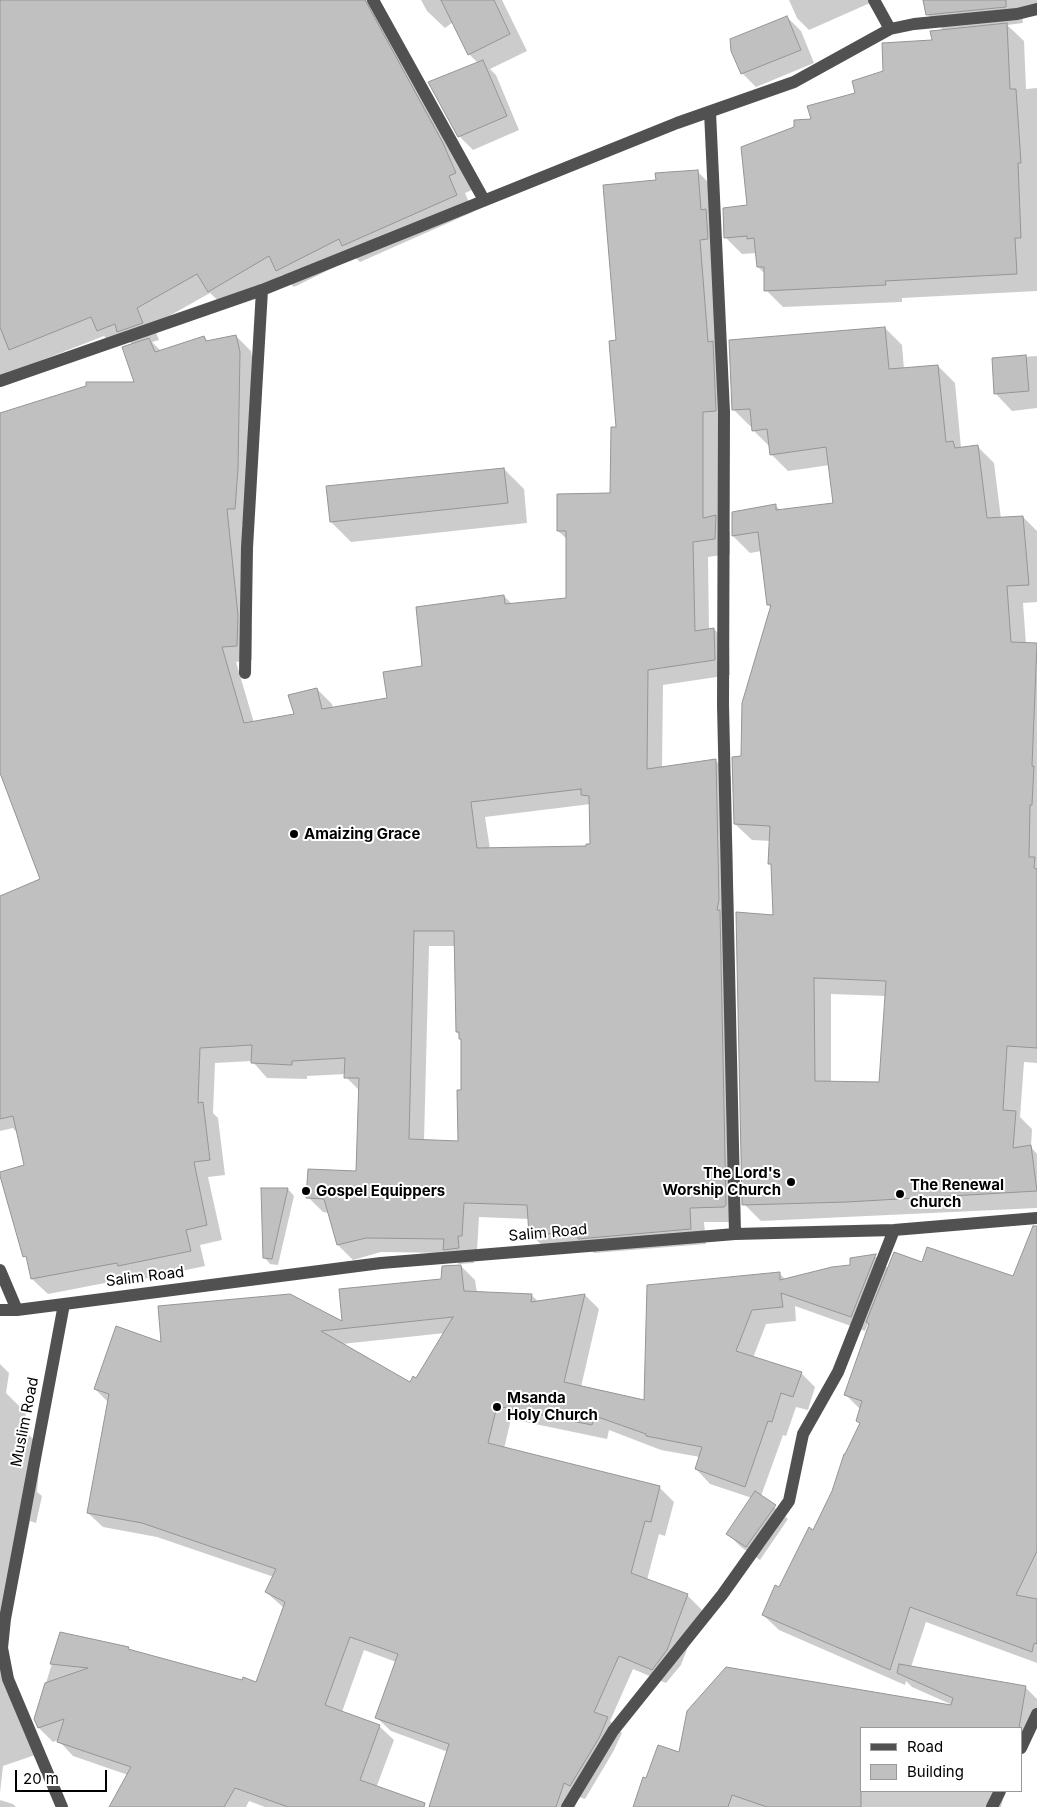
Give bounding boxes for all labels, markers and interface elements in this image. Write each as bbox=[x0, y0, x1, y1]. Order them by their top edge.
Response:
place label: Amaizing Grace bbox=[304, 825, 420, 843]
marker: Amaizing Grace bbox=[288, 828, 300, 840]
place label: The Lord's Worship Church bbox=[662, 1164, 781, 1199]
marker: The Lord's Worship Church bbox=[785, 1176, 797, 1188]
place label: The Renewal church bbox=[910, 1176, 1004, 1211]
place label: Gospel Equippers bbox=[316, 1182, 445, 1200]
marker: Gospel Equippers bbox=[300, 1185, 312, 1197]
marker: The Renewal church bbox=[894, 1188, 906, 1200]
street label: Salim Road bbox=[508, 1221, 588, 1245]
street label: Salim Road bbox=[105, 1263, 185, 1291]
street label: Muslim Road bbox=[7, 1376, 43, 1468]
place label: Msanda Holy Church bbox=[507, 1389, 598, 1424]
marker: Msanda Holy Church bbox=[491, 1401, 503, 1413]
legend bbox=[860, 1727, 1022, 1792]
text: Road bbox=[907, 1737, 943, 1756]
scale bar bbox=[18, 1760, 110, 1792]
text: Building bbox=[907, 1762, 964, 1781]
text: 20 m bbox=[23, 1769, 59, 1788]

